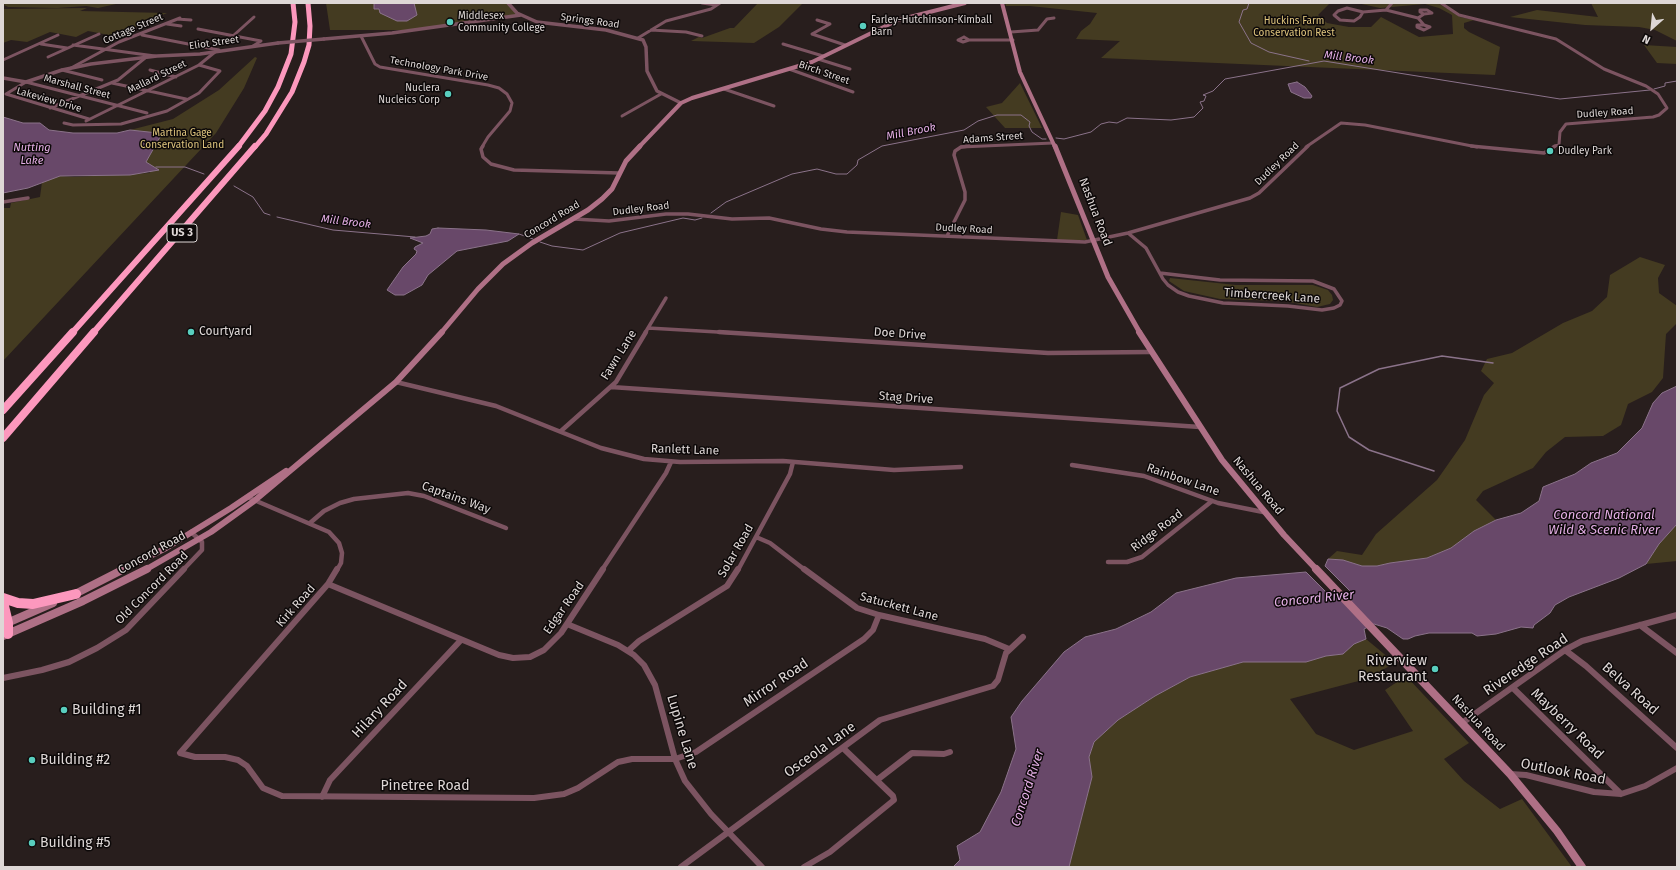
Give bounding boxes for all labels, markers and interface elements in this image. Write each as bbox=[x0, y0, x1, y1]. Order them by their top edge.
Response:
north arrow bbox=[1632, 8, 1672, 48]
place label: Middlesex Community College bbox=[458, 10, 545, 34]
street label: Cottage Street bbox=[101, 11, 165, 47]
street label: Springs Road bbox=[560, 11, 620, 31]
place label: Farley-Hutchinson-Kimball Barn bbox=[871, 14, 992, 38]
park label: Huckins Farm Conservation Rest bbox=[1253, 15, 1335, 38]
marker: Middlesex Community College bbox=[445, 17, 455, 27]
marker: Farley-Hutchinson-Kimball Barn bbox=[858, 21, 868, 31]
text: N bbox=[1640, 32, 1653, 47]
street label: Eliot Street bbox=[188, 34, 240, 52]
water label: Mill Brook bbox=[1323, 48, 1375, 68]
street label: Technology Park Drive bbox=[389, 54, 489, 84]
street label: Mallard Street bbox=[126, 58, 188, 96]
street label: Birch Street bbox=[797, 59, 851, 87]
street label: Marshall Street bbox=[42, 72, 112, 102]
place label: Nuclera Nucleics Corp bbox=[378, 82, 440, 106]
street label: Lakeview Drive bbox=[15, 85, 83, 115]
marker: Nuclera Nucleics Corp bbox=[443, 89, 453, 99]
street label: Dudley Road bbox=[1576, 105, 1634, 121]
water label: Mill Brook bbox=[885, 121, 937, 143]
park label: Martina Gage Conservation Land bbox=[140, 127, 224, 150]
street label: Adams Street bbox=[963, 130, 1023, 146]
street label: Dudley Road bbox=[1252, 140, 1302, 188]
water label: Nutting Lake bbox=[13, 141, 51, 167]
place label: Dudley Park bbox=[1558, 145, 1612, 157]
marker: Dudley Park bbox=[1545, 146, 1555, 156]
street label: Nashua Road bbox=[1075, 176, 1115, 248]
street label: Concord Road bbox=[522, 199, 582, 241]
street label: Dudley Road bbox=[612, 200, 670, 218]
water label: Mill Brook bbox=[320, 212, 372, 232]
street label: Dudley Road bbox=[935, 222, 993, 236]
road number: US 3 bbox=[167, 224, 197, 242]
street label: Timbercreek Lane bbox=[1224, 285, 1320, 307]
place label: Courtyard bbox=[199, 325, 252, 339]
street label: Doe Drive bbox=[873, 325, 927, 343]
marker: Courtyard bbox=[186, 327, 196, 337]
street label: Fawn Lane bbox=[598, 327, 640, 383]
street label: Stag Drive bbox=[878, 389, 934, 407]
street label: Ranlett Lane bbox=[651, 442, 719, 458]
street label: Nashua Road bbox=[1229, 454, 1287, 518]
street label: Rainbow Lane bbox=[1145, 461, 1221, 499]
street label: Captains Way bbox=[420, 479, 492, 517]
street label: Ridge Road bbox=[1128, 507, 1186, 555]
water label: Concord National Wild & Scenic River bbox=[1548, 507, 1660, 538]
street label: Solar Road bbox=[715, 522, 757, 580]
street label: Concord Road bbox=[116, 528, 188, 578]
street label: Old Concord Road bbox=[112, 548, 192, 628]
street label: Edgar Road bbox=[540, 579, 588, 637]
street label: Kirk Road bbox=[273, 582, 319, 630]
water label: Concord River bbox=[1273, 587, 1355, 611]
street label: Satuckett Lane bbox=[858, 590, 940, 624]
street label: Riveredge Road bbox=[1480, 630, 1572, 700]
place label: Riverview Restaurant bbox=[1358, 653, 1427, 686]
street label: Mirror Road bbox=[740, 655, 812, 711]
street label: Belva Road bbox=[1598, 659, 1662, 719]
marker: Riverview Restaurant bbox=[1430, 664, 1440, 674]
street label: Hilary Road bbox=[349, 676, 411, 742]
street label: Mayberry Road bbox=[1527, 685, 1607, 763]
street label: Nashua Road bbox=[1448, 692, 1508, 754]
street label: Lupine Lane bbox=[663, 693, 701, 771]
place label: Building #1 bbox=[72, 702, 141, 718]
marker: Building #1 bbox=[59, 705, 69, 715]
street label: Osceola Lane bbox=[781, 718, 859, 782]
water label: Concord River bbox=[1008, 747, 1048, 829]
place label: Building #2 bbox=[40, 752, 110, 768]
marker: Building #2 bbox=[27, 755, 37, 765]
street label: Outlook Road bbox=[1519, 756, 1607, 788]
street label: Pinetree Road bbox=[380, 778, 470, 794]
place label: Building #5 bbox=[40, 835, 110, 851]
marker: Building #5 bbox=[27, 838, 37, 848]

